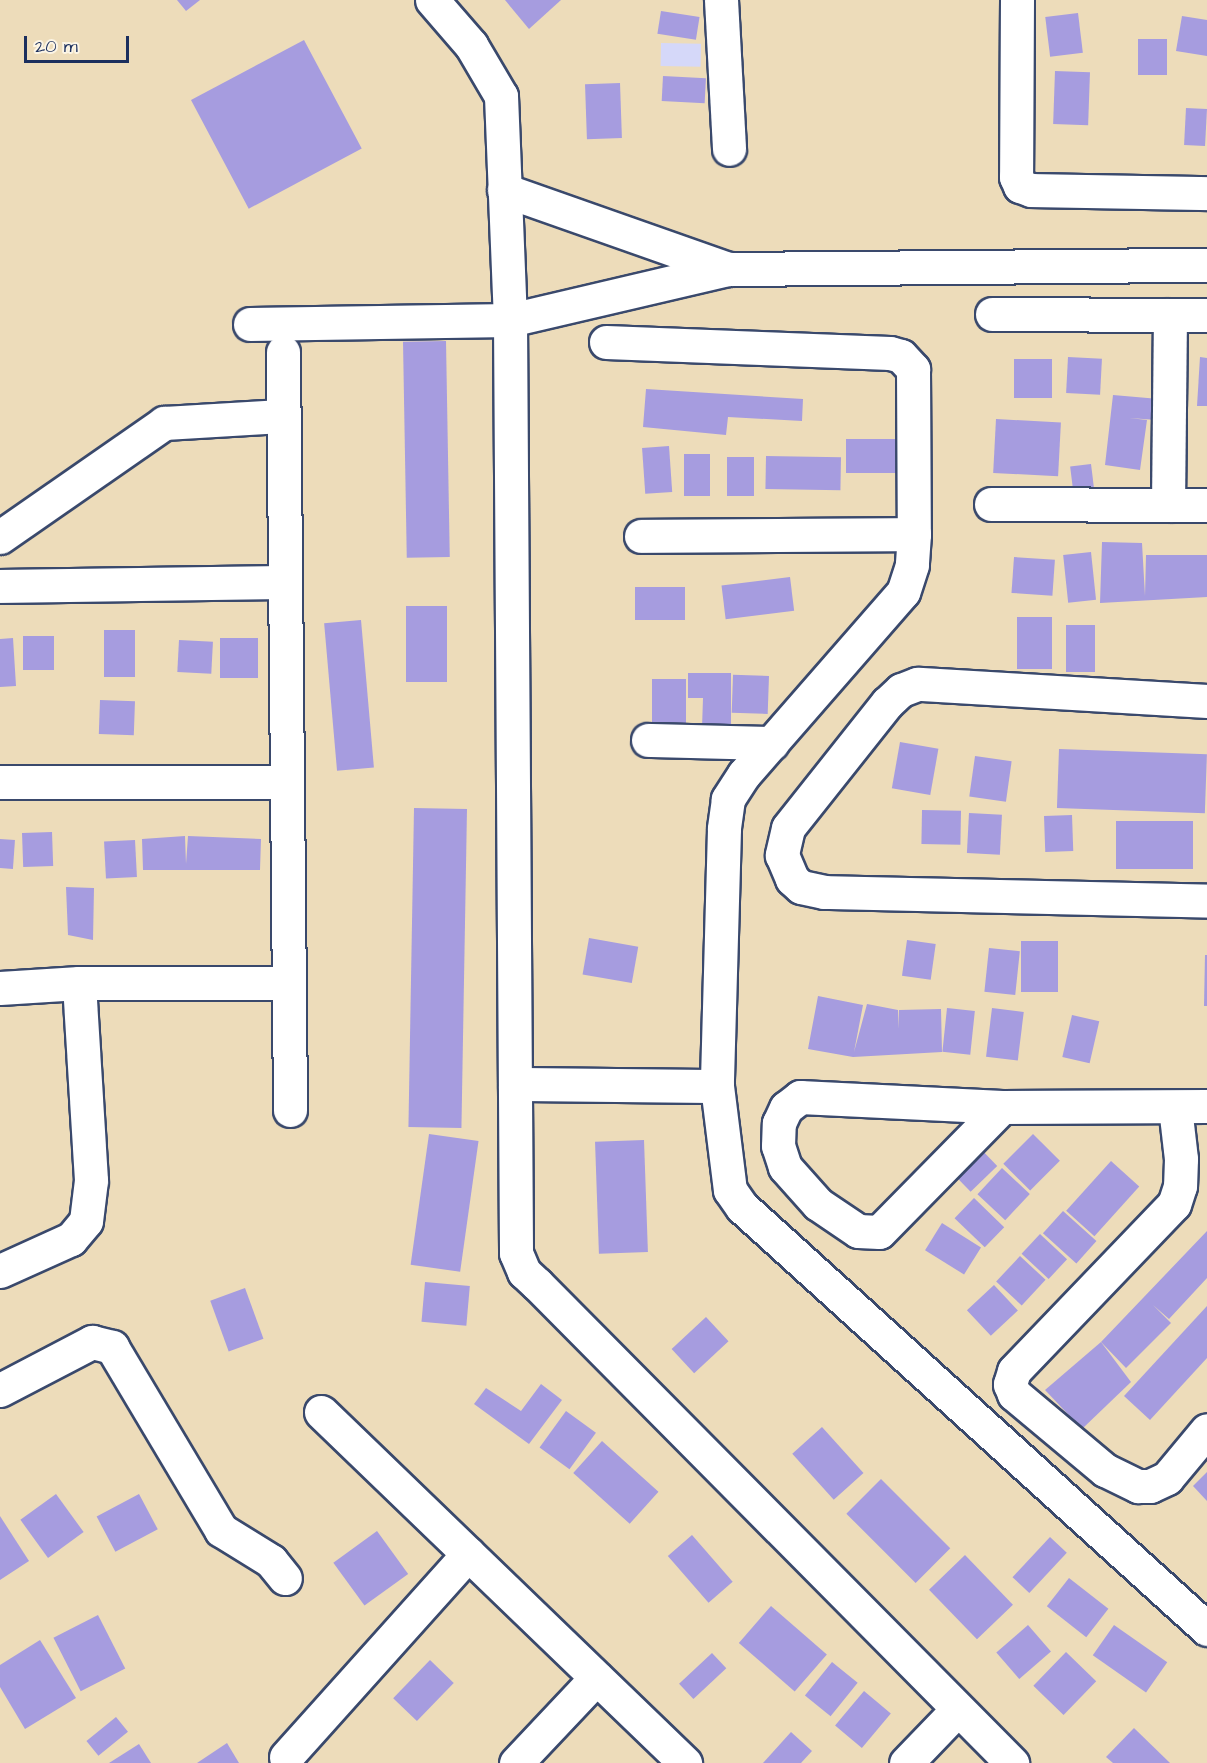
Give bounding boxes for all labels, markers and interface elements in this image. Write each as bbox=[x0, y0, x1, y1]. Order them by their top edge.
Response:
scale bar bbox=[27, 24, 132, 62]
text: 20 m bbox=[35, 34, 78, 59]

